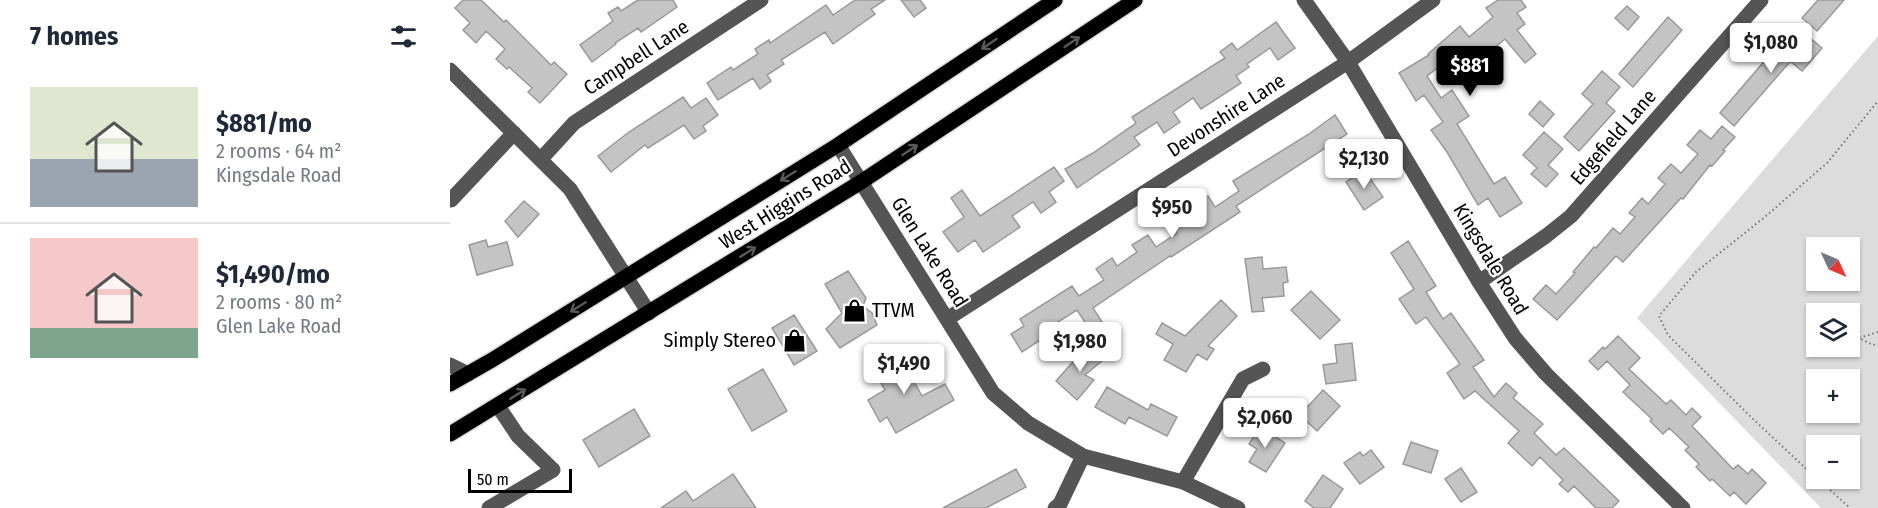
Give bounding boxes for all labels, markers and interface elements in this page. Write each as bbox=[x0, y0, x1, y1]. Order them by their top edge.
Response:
street label: Campbell Lane bbox=[579, 14, 693, 100]
icon: filters bbox=[387, 20, 420, 53]
text: 7 homes bbox=[30, 21, 118, 52]
pin: $1,080 bbox=[1722, 23, 1820, 74]
text: $1,080 bbox=[1744, 30, 1798, 54]
one-way arrow bbox=[1063, 36, 1080, 48]
one-way arrow bbox=[981, 38, 998, 50]
pin: $881 bbox=[1434, 46, 1506, 97]
text: $881 bbox=[1450, 53, 1490, 77]
street label: Devonshire Lane bbox=[1163, 68, 1289, 162]
street label: Edgefield Lane bbox=[1565, 84, 1661, 190]
text: $881/mo bbox=[216, 108, 312, 139]
icon: home bbox=[78, 111, 150, 183]
text: 2 rooms · 64 m² bbox=[216, 139, 341, 163]
pin: $2,130 bbox=[1315, 139, 1413, 190]
one-way arrow bbox=[901, 143, 918, 156]
text: $2,130 bbox=[1339, 146, 1389, 170]
street label: West Higgins Road bbox=[715, 154, 855, 254]
text: Kingsdale Road bbox=[216, 163, 342, 187]
one-way arrow bbox=[780, 171, 797, 183]
pin: $950 bbox=[1136, 188, 1208, 239]
street label: Glen Lake Road bbox=[887, 192, 973, 312]
text: $950 bbox=[1152, 195, 1192, 219]
street label: Kingsdale Road bbox=[1448, 199, 1534, 319]
north arrow bbox=[1806, 237, 1860, 291]
map controls bbox=[1806, 237, 1860, 489]
one-way arrow bbox=[739, 245, 756, 257]
text: $1,490/mo bbox=[216, 259, 330, 290]
icon: home bbox=[78, 262, 150, 334]
text: 2 rooms · 80 m² bbox=[216, 290, 342, 314]
shop icon: TTVM bbox=[841, 297, 867, 323]
place label: TTVM bbox=[872, 298, 915, 322]
one-way arrow bbox=[570, 301, 587, 313]
button: layers bbox=[1806, 303, 1860, 357]
text: Glen Lake Road bbox=[216, 314, 341, 338]
pin: $1,980 bbox=[1031, 322, 1129, 373]
shop icon: Simply Stereo bbox=[781, 327, 807, 353]
place label: Simply Stereo bbox=[663, 328, 776, 352]
text: $1,980 bbox=[1053, 329, 1107, 353]
pin: $1,490 bbox=[855, 344, 953, 395]
text: $1,490 bbox=[878, 351, 930, 375]
button: + bbox=[1806, 369, 1860, 423]
one-way arrow bbox=[510, 387, 527, 400]
pin: $2,060 bbox=[1216, 398, 1314, 449]
text: $2,060 bbox=[1237, 405, 1293, 429]
button: − bbox=[1806, 435, 1860, 489]
scale bar bbox=[468, 466, 572, 494]
text: 50 m bbox=[477, 470, 509, 489]

